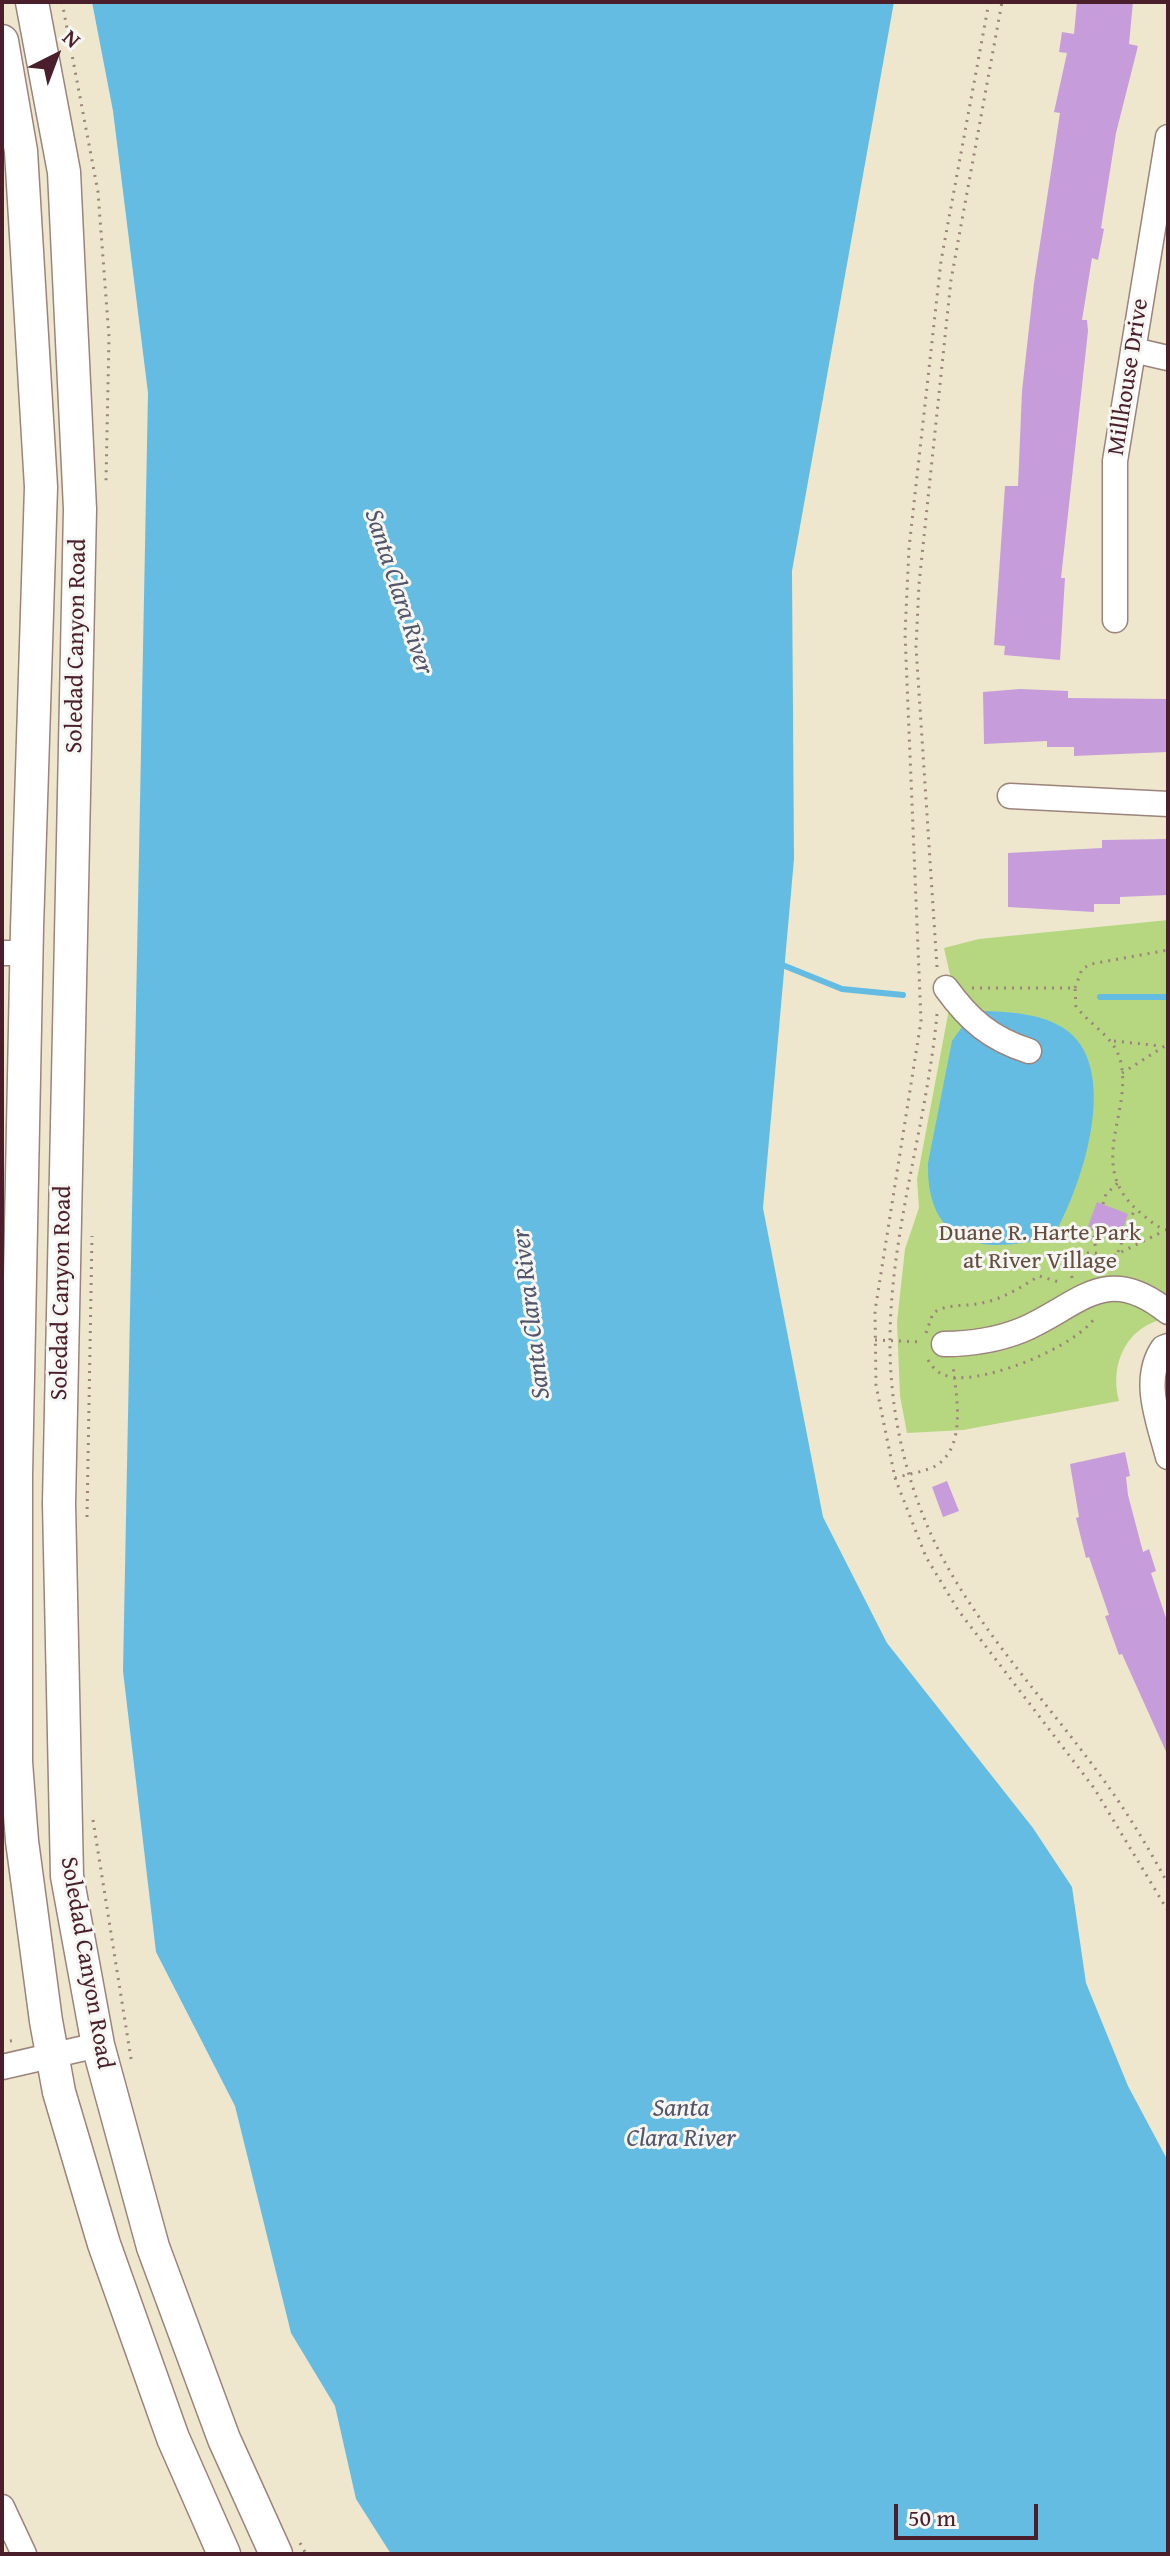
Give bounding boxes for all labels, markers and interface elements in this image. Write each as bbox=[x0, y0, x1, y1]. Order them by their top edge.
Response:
north arrow bbox=[16, 16, 96, 96]
text: N bbox=[56, 21, 88, 55]
street label: Millhouse Drive bbox=[1102, 296, 1156, 458]
water label: Santa Clara River bbox=[357, 505, 439, 679]
street label: Soledad Canyon Road bbox=[61, 538, 93, 754]
street label: Soledad Canyon Road bbox=[46, 1185, 78, 1401]
park label: Duane R. Harte Park at River Village bbox=[939, 1220, 1141, 1276]
water label: Santa Clara River bbox=[506, 1227, 558, 1401]
street label: Soledad Canyon Road bbox=[53, 1855, 119, 2071]
water label: Santa Clara River bbox=[626, 2093, 736, 2154]
scale bar bbox=[898, 2488, 1042, 2538]
text: 50 m bbox=[908, 2500, 956, 2535]

